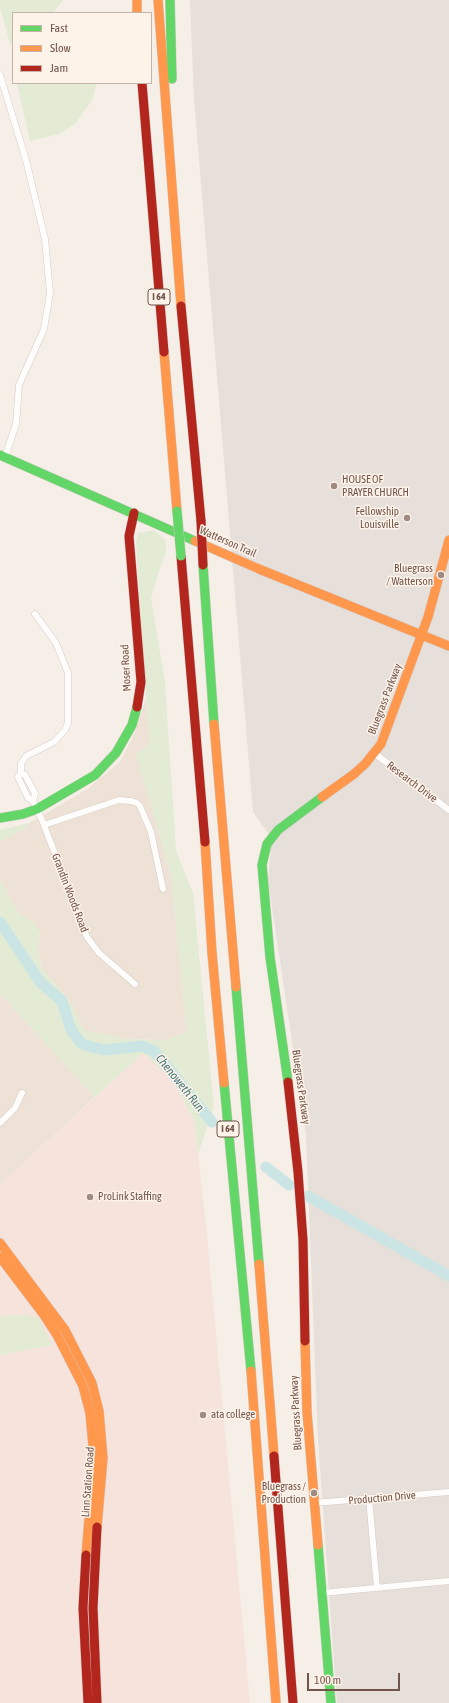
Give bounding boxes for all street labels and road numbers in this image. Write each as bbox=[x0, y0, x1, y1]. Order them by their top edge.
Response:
road number: I 64 bbox=[148, 289, 170, 305]
street label: Watterson Trail bbox=[198, 524, 258, 560]
street label: Moser Road bbox=[118, 644, 134, 692]
street label: Bluegrass Parkway bbox=[365, 662, 405, 736]
street label: Research Drive bbox=[384, 759, 440, 805]
street label: Grandin Woods Road bbox=[49, 852, 91, 934]
street label: Bluegrass Parkway bbox=[289, 1049, 313, 1125]
road number: I 64 bbox=[217, 1121, 239, 1137]
street label: Bluegrass Parkway bbox=[287, 1375, 305, 1451]
street label: Linn Station Road bbox=[79, 1446, 97, 1518]
street label: Production Drive bbox=[348, 1488, 416, 1508]

